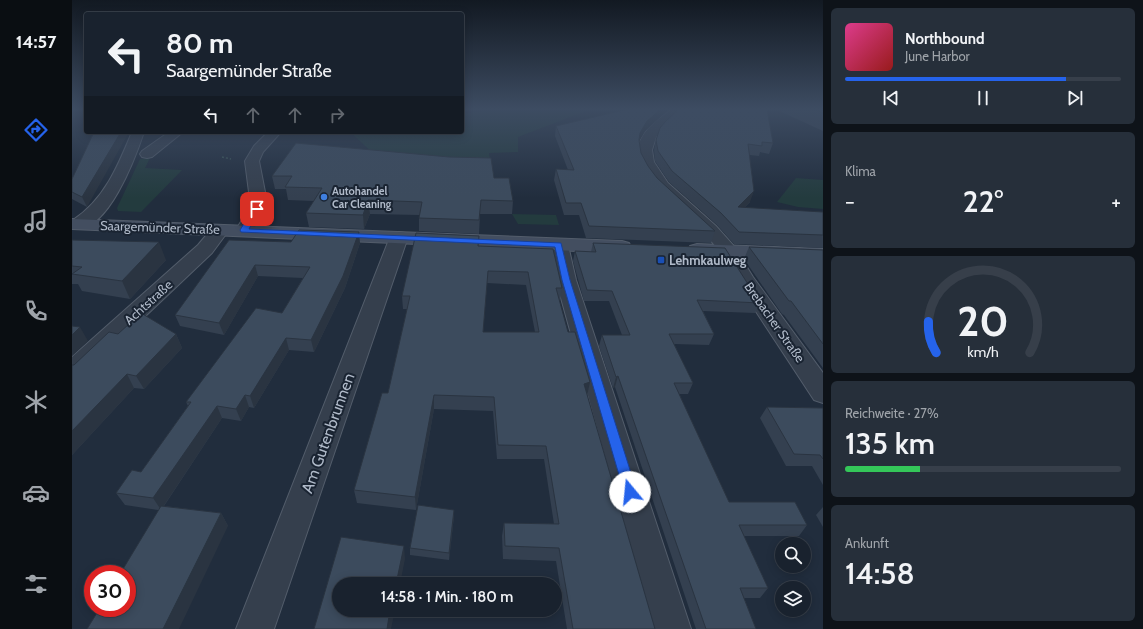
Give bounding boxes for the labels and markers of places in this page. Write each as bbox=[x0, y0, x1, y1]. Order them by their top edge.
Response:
place label: Autohandel Car Cleaning bbox=[332, 184, 392, 211]
pin bbox=[240, 192, 274, 226]
marker: Autohandel Car Cleaning bbox=[319, 192, 329, 202]
place label: Lehmkaulweg bbox=[669, 252, 747, 268]
marker: Lehmkaulweg bbox=[656, 255, 666, 265]

